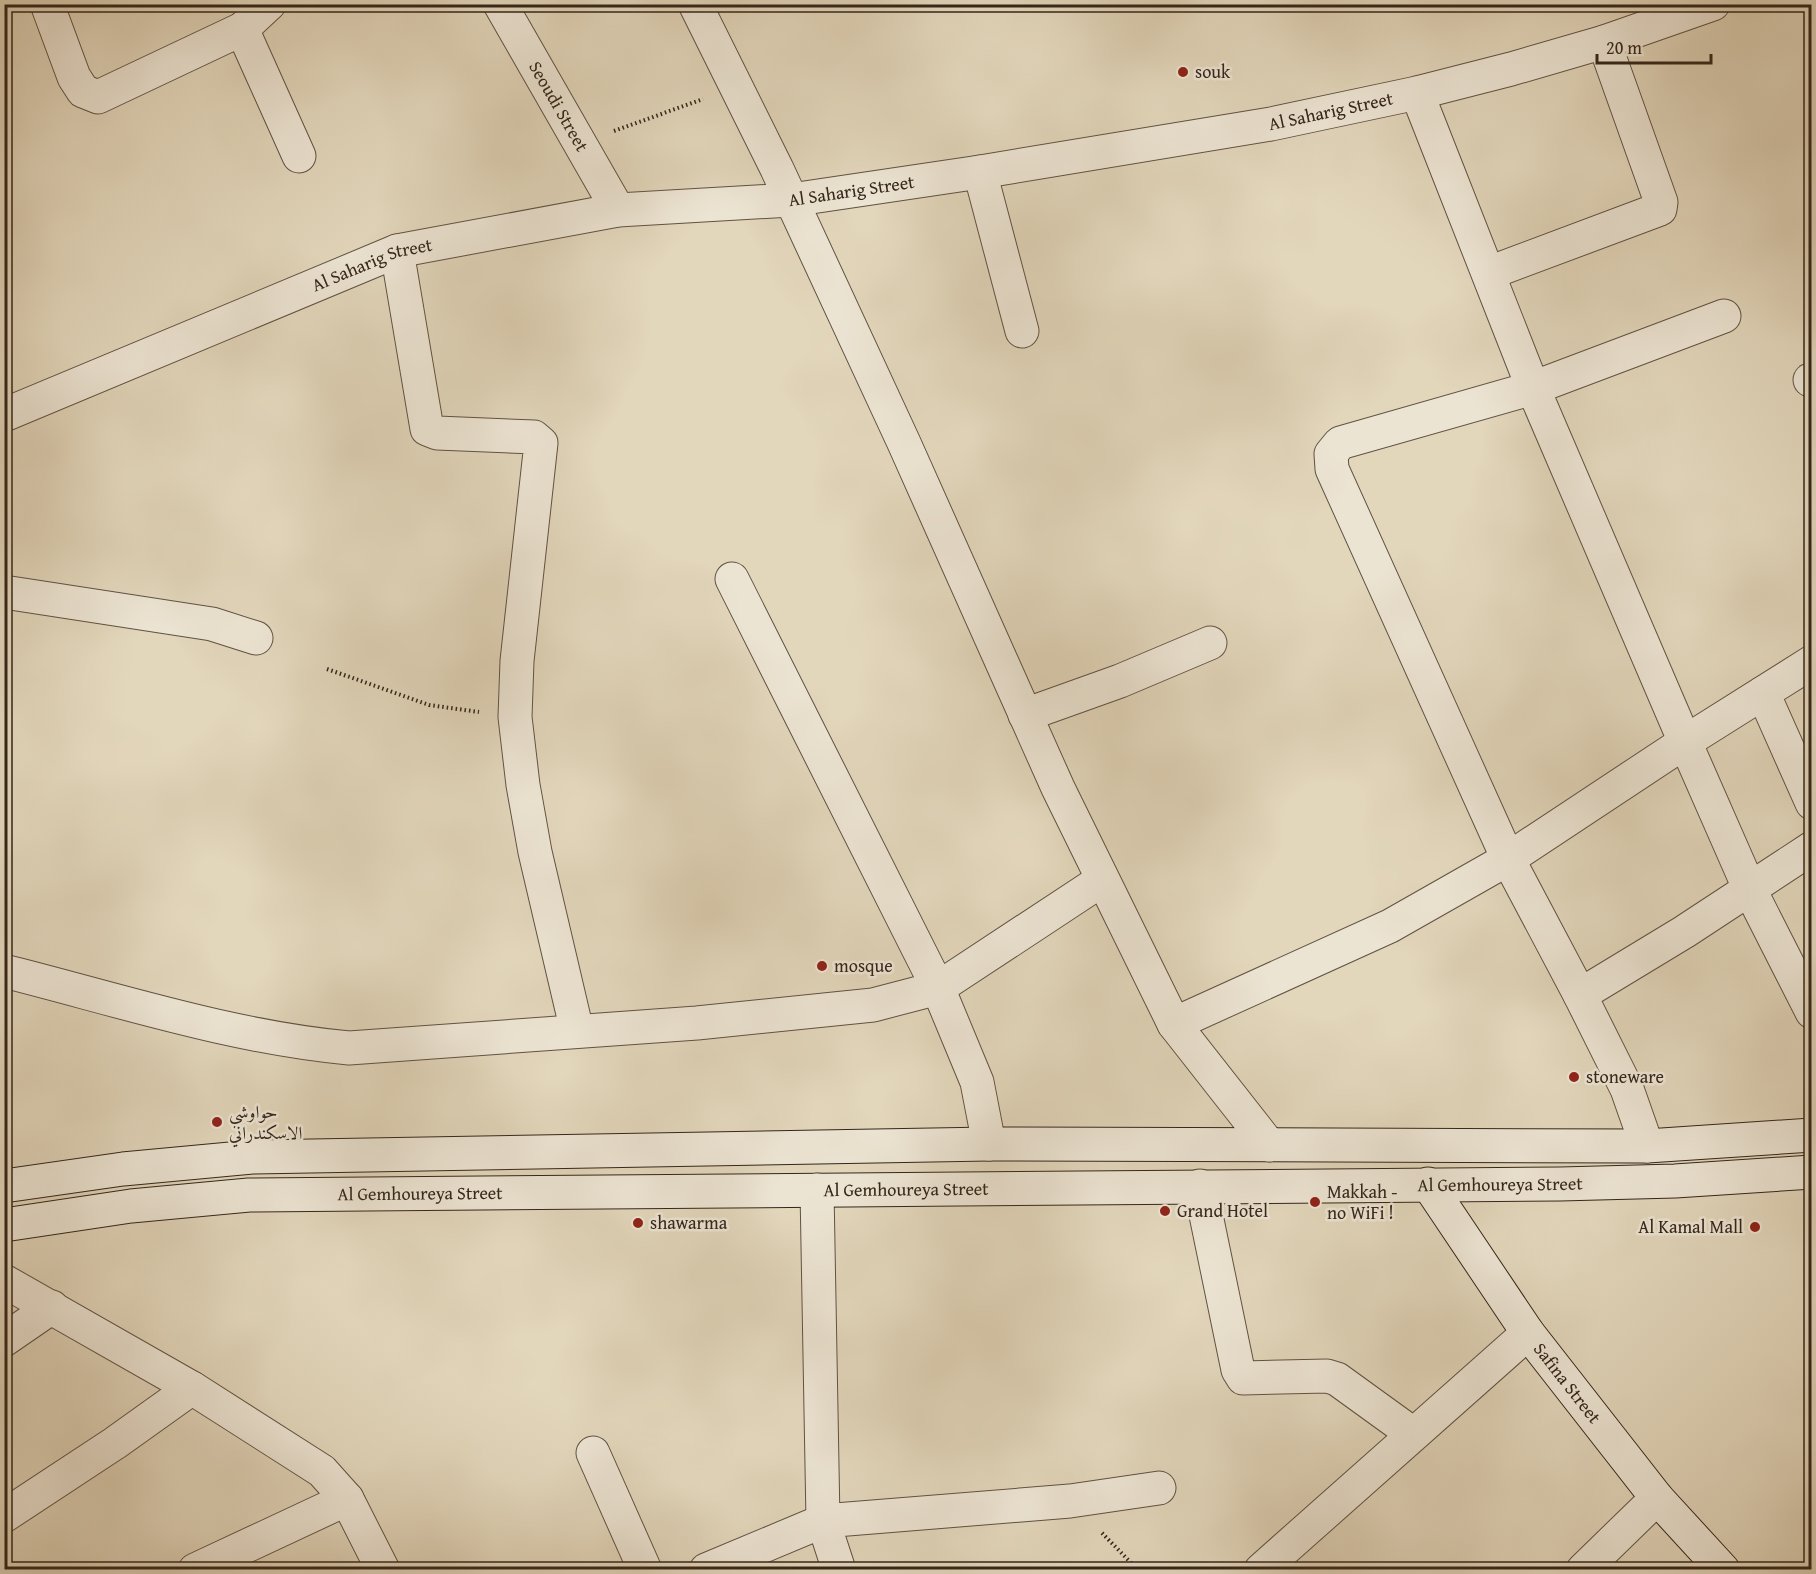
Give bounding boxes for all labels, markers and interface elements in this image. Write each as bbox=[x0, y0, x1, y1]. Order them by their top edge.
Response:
scale bar bbox=[1597, 27, 1711, 65]
text: 20 m bbox=[1606, 34, 1642, 61]
street label: Seoudi Street bbox=[522, 56, 596, 157]
place label: souk bbox=[1195, 58, 1231, 85]
marker: souk bbox=[1176, 65, 1190, 79]
street label: Al Saharig Street bbox=[1266, 84, 1396, 137]
street label: Al Saharig Street bbox=[787, 168, 917, 213]
street label: Al Saharig Street bbox=[307, 231, 435, 298]
place label: mosque bbox=[834, 952, 893, 979]
marker: mosque bbox=[815, 959, 829, 973]
place label: stoneware bbox=[1586, 1063, 1664, 1090]
marker: stoneware bbox=[1567, 1070, 1581, 1084]
place label: حواوشي الاسكندراني bbox=[229, 1098, 303, 1148]
marker: حواوشي الاسكندراني bbox=[210, 1115, 224, 1129]
street label: Al Gemhoureya Street bbox=[1417, 1169, 1584, 1198]
street label: Al Gemhoureya Street bbox=[823, 1175, 989, 1203]
place label: Makkah - no WiFi ! bbox=[1327, 1178, 1397, 1226]
street label: Al Gemhoureya Street bbox=[337, 1179, 503, 1207]
marker: Makkah - no WiFi ! bbox=[1308, 1195, 1322, 1209]
place label: Grand Hotel bbox=[1177, 1197, 1268, 1224]
marker: Grand Hotel bbox=[1158, 1204, 1172, 1218]
place label: shawarma bbox=[650, 1209, 728, 1236]
place label: Al Kamal Mall bbox=[1638, 1213, 1743, 1240]
marker: shawarma bbox=[631, 1216, 645, 1230]
marker: Al Kamal Mall bbox=[1748, 1220, 1762, 1234]
street label: Safina Street bbox=[1527, 1337, 1608, 1430]

